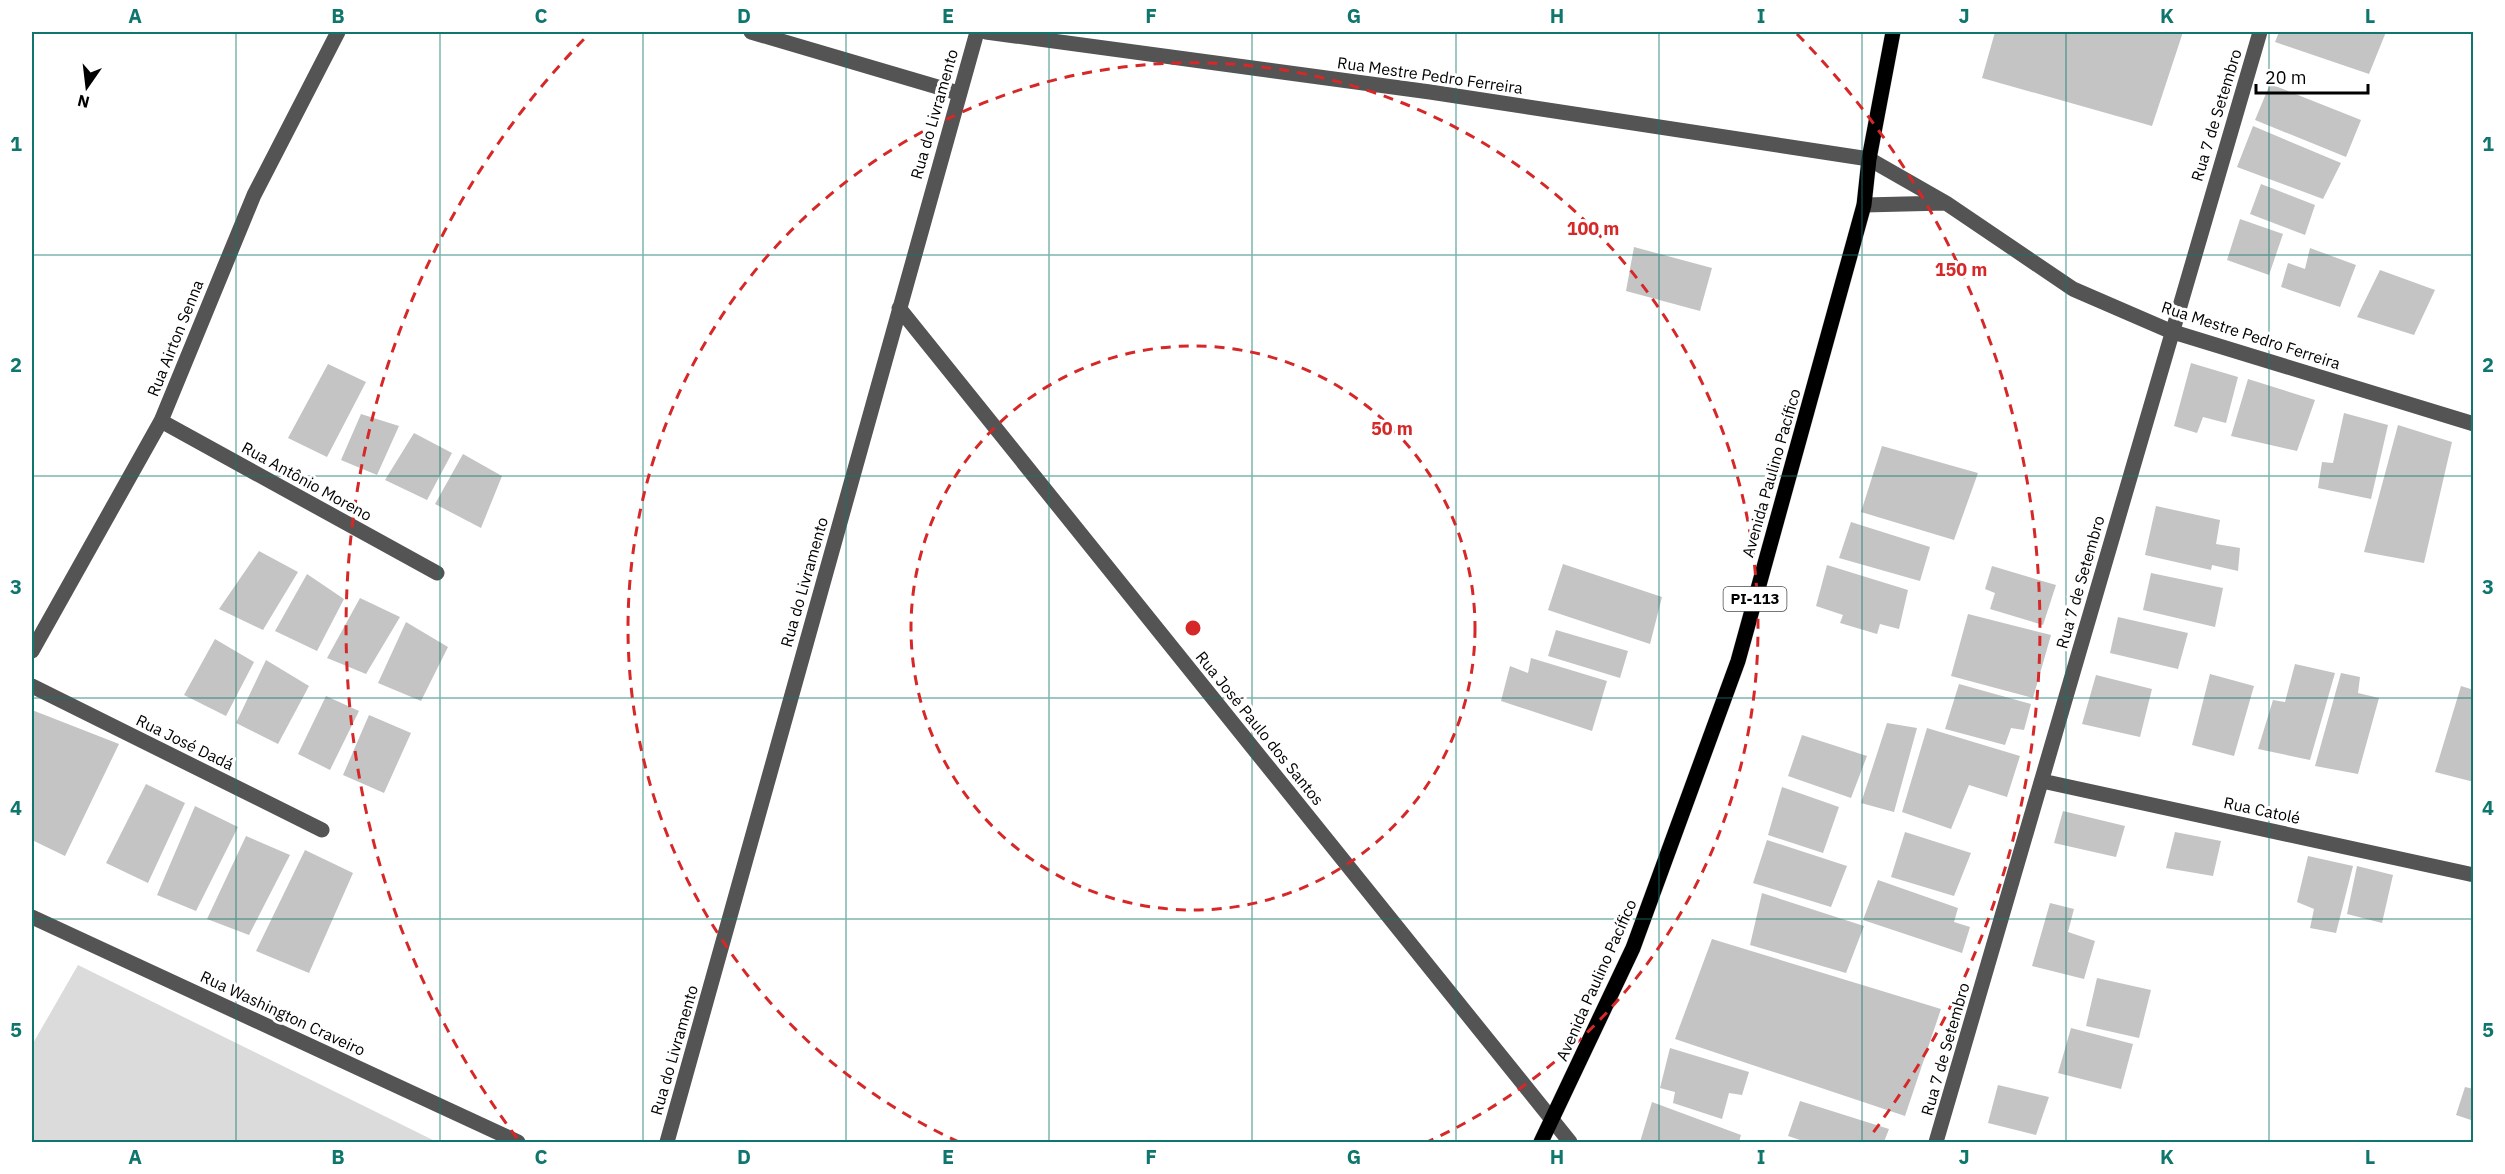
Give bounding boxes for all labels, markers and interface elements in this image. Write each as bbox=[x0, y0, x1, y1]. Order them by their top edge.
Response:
text: A bbox=[128, 2, 142, 29]
text: B bbox=[331, 2, 345, 29]
text: C bbox=[534, 2, 548, 29]
text: D bbox=[737, 2, 751, 29]
text: E bbox=[942, 2, 954, 29]
text: F bbox=[1145, 2, 1157, 29]
text: G bbox=[1347, 2, 1361, 29]
text: H bbox=[1550, 2, 1564, 29]
text: I bbox=[1757, 2, 1765, 29]
text: J bbox=[1958, 2, 1970, 29]
text: K bbox=[2160, 2, 2174, 29]
text: L bbox=[2365, 2, 2375, 29]
street label: Rua 7 de Setembro bbox=[2186, 46, 2246, 184]
street label: Rua do Livramento bbox=[906, 47, 962, 181]
street label: Rua Mestre Pedro Ferreira bbox=[1336, 52, 1525, 98]
north arrow bbox=[57, 57, 117, 117]
scale bar bbox=[2256, 57, 2368, 95]
text: 20 m bbox=[2265, 66, 2307, 89]
text: N bbox=[75, 90, 91, 113]
text: 1 bbox=[10, 130, 22, 157]
text: 1 bbox=[2482, 130, 2494, 157]
text: 100 m bbox=[1567, 217, 1619, 240]
text: 150 m bbox=[1935, 258, 1987, 281]
street label: Rua Airton Senna bbox=[142, 276, 208, 399]
street label: Rua Mestre Pedro Ferreira bbox=[2159, 297, 2344, 374]
text: 2 bbox=[10, 351, 22, 378]
text: 2 bbox=[2482, 351, 2494, 378]
street label: Avenida Paulino Pacífico bbox=[1737, 386, 1805, 560]
text: 50 m bbox=[1371, 417, 1413, 440]
street label: Rua Antônio Moreno bbox=[238, 437, 376, 525]
street label: Rua 7 de Setembro bbox=[2051, 513, 2109, 651]
street label: Rua do Livramento bbox=[776, 515, 832, 649]
text: 3 bbox=[10, 573, 22, 600]
text: 3 bbox=[2482, 573, 2494, 600]
road number: PI-113 bbox=[1724, 587, 1786, 611]
centre of rings bbox=[1183, 618, 1203, 638]
street label: Rua José Paulo dos Santos bbox=[1192, 647, 1328, 809]
street label: Rua José Dadá bbox=[133, 710, 238, 774]
street label: Rua Catolé bbox=[2222, 792, 2302, 828]
text: 4 bbox=[10, 794, 22, 821]
text: 4 bbox=[2482, 794, 2494, 821]
street label: Avenida Paulino Pacífico bbox=[1551, 896, 1641, 1064]
street label: Rua Washington Craveiro bbox=[197, 966, 369, 1060]
street label: Rua 7 de Setembro bbox=[1916, 980, 1974, 1118]
street label: Rua do Livramento bbox=[646, 983, 702, 1117]
text: 5 bbox=[10, 1016, 22, 1043]
text: 5 bbox=[2482, 1016, 2494, 1043]
text: A bbox=[128, 1143, 142, 1170]
text: B bbox=[331, 1143, 345, 1170]
text: C bbox=[534, 1143, 548, 1170]
text: D bbox=[737, 1143, 751, 1170]
text: E bbox=[942, 1143, 954, 1170]
text: F bbox=[1145, 1143, 1157, 1170]
text: G bbox=[1347, 1143, 1361, 1170]
text: H bbox=[1550, 1143, 1564, 1170]
text: I bbox=[1757, 1143, 1765, 1170]
text: J bbox=[1958, 1143, 1970, 1170]
text: K bbox=[2160, 1143, 2174, 1170]
text: L bbox=[2365, 1143, 2375, 1170]

